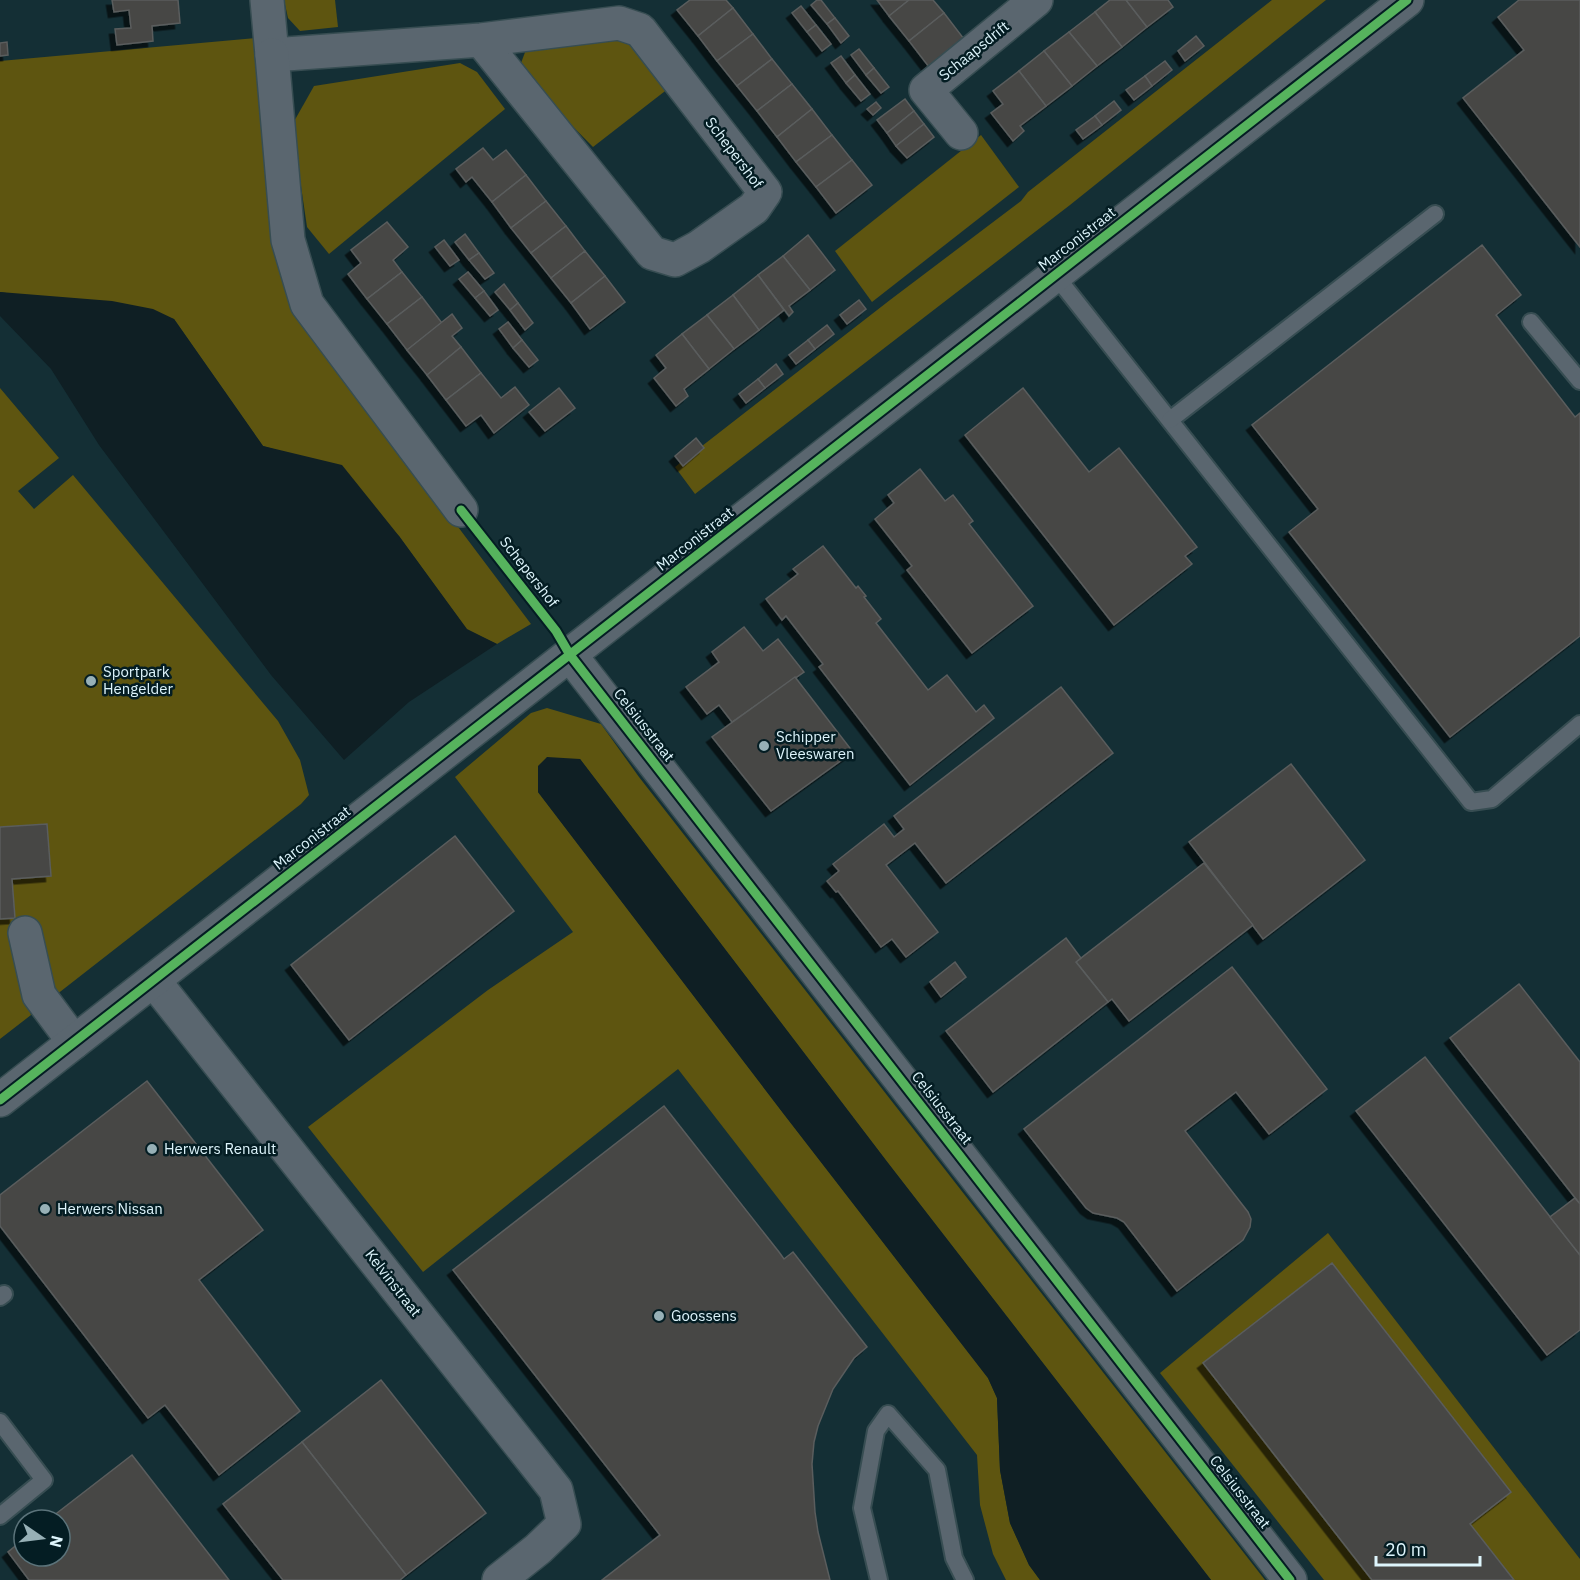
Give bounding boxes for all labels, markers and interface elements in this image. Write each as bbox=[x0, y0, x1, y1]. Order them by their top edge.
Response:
street label: Schaapsdrift bbox=[935, 17, 1013, 85]
street label: Schepershof bbox=[701, 113, 767, 192]
street label: Marconistraat bbox=[1034, 203, 1119, 275]
street label: Marconistraat bbox=[652, 503, 737, 575]
street label: Schepershof bbox=[496, 533, 563, 611]
place label: Sportpark Hengelder bbox=[103, 662, 173, 698]
marker: Sportpark Hengelder bbox=[84, 674, 98, 688]
street label: Celsiusstraat bbox=[610, 684, 679, 765]
place label: Schipper Vleeswaren bbox=[776, 727, 854, 763]
marker: Schipper Vleeswaren bbox=[757, 739, 771, 753]
street label: Marconistraat bbox=[269, 802, 354, 874]
street label: Celsiusstraat bbox=[908, 1067, 977, 1148]
place label: Herwers Renault bbox=[164, 1139, 276, 1158]
marker: Herwers Renault bbox=[145, 1142, 159, 1156]
place label: Herwers Nissan bbox=[57, 1199, 163, 1218]
marker: Herwers Nissan bbox=[38, 1202, 52, 1216]
street label: Kelvinstraat bbox=[361, 1245, 426, 1320]
place label: Goossens bbox=[671, 1306, 737, 1325]
marker: Goossens bbox=[652, 1309, 666, 1323]
street label: Celsiusstraat bbox=[1206, 1451, 1275, 1532]
north arrow bbox=[12, 1508, 72, 1568]
scale bar bbox=[1376, 1529, 1480, 1567]
text: N bbox=[45, 1534, 68, 1550]
text: 20 m bbox=[1385, 1538, 1427, 1561]

